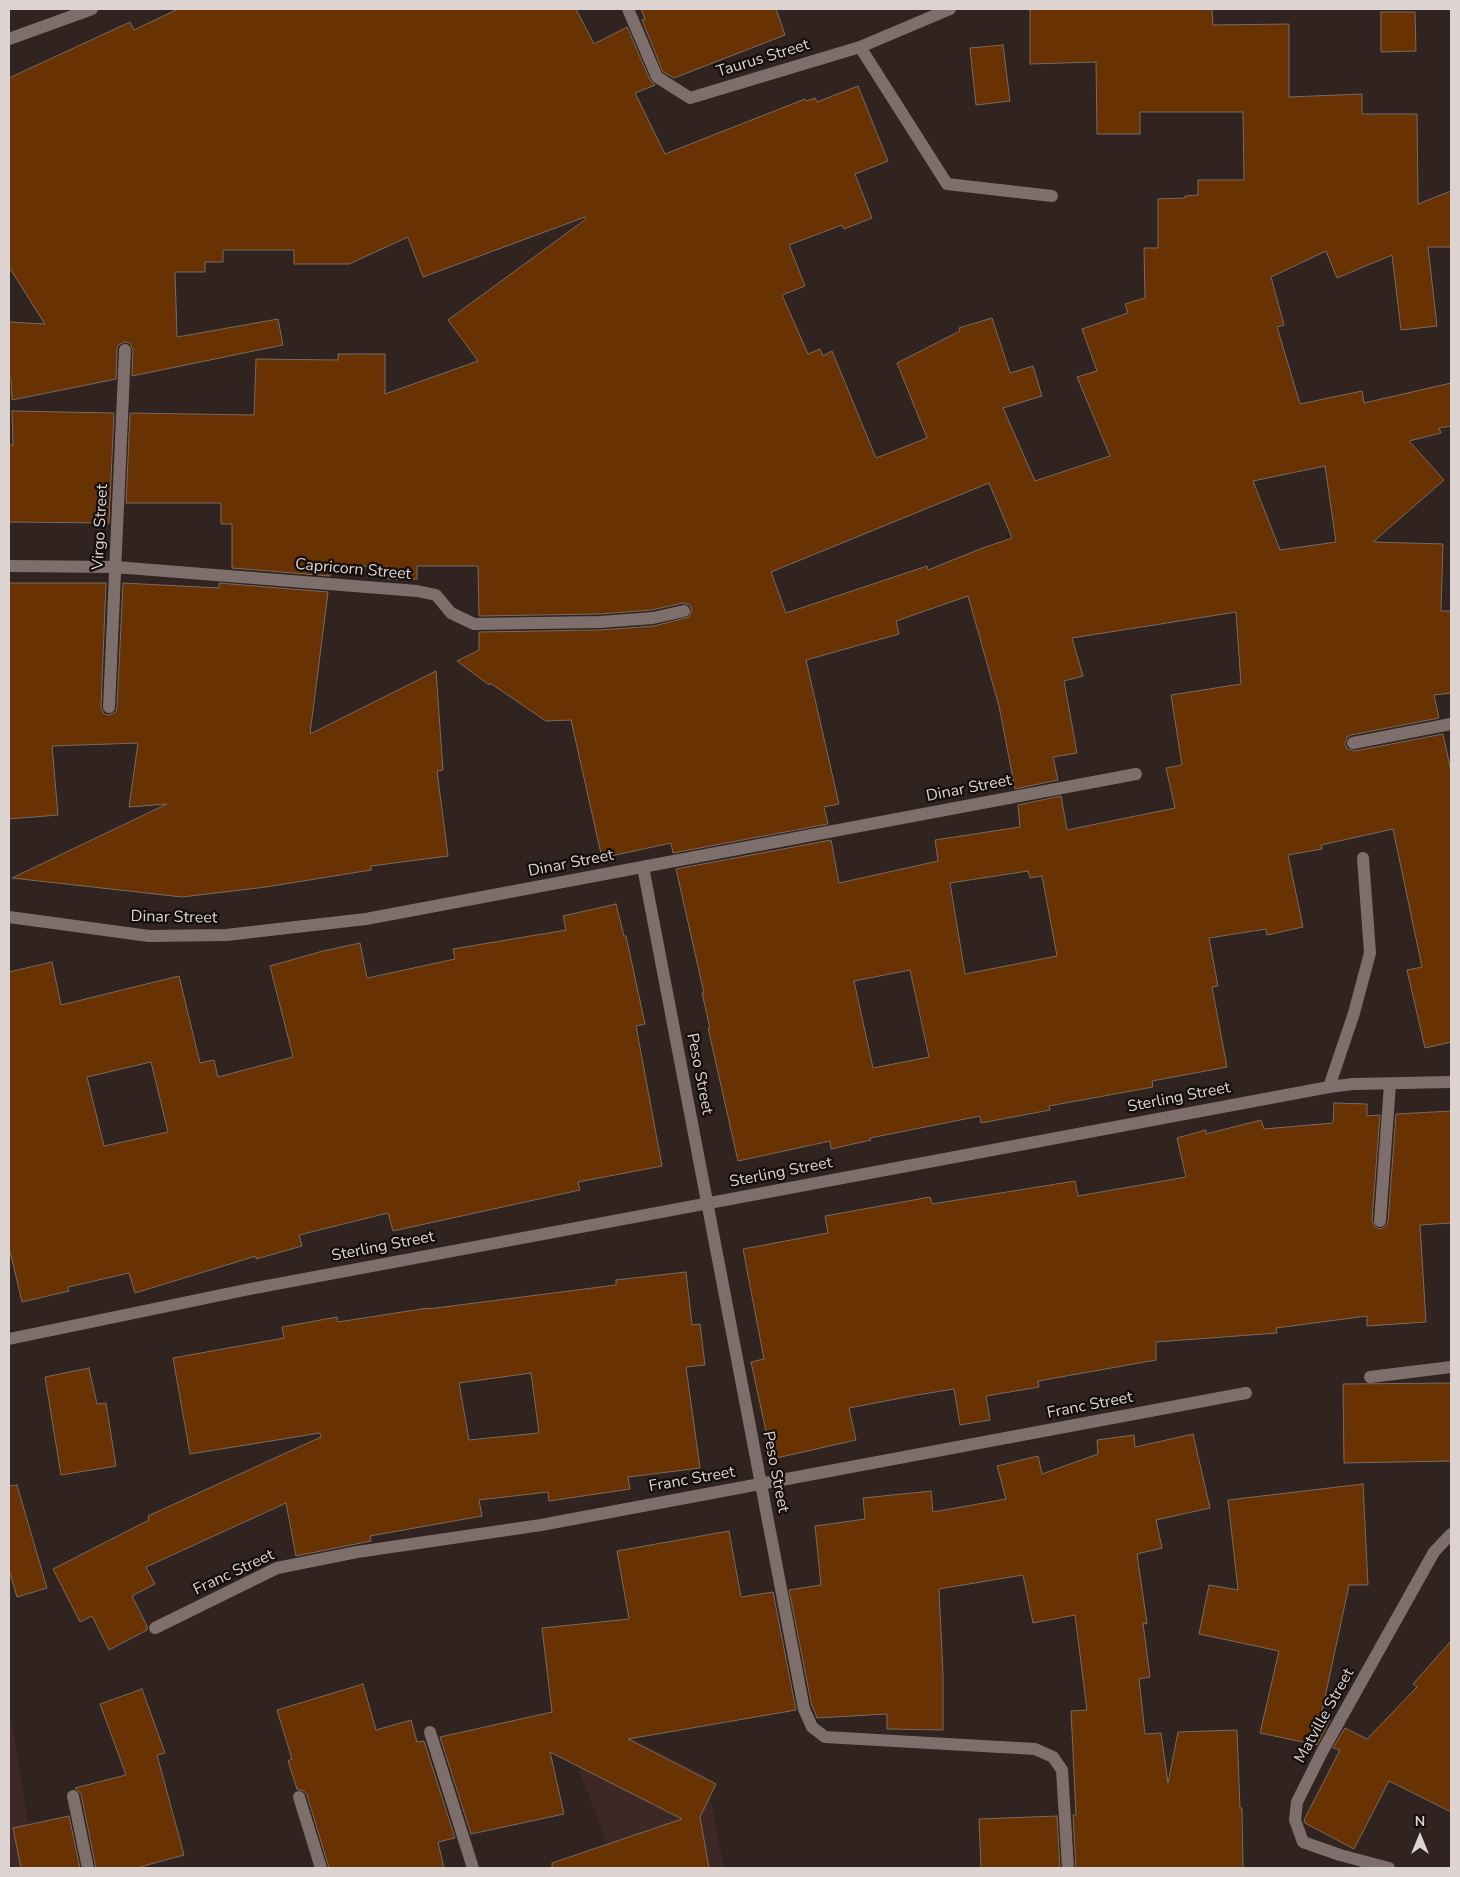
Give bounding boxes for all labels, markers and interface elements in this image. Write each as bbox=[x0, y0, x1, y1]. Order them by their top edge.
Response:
street label: Taurus Street bbox=[714, 36, 812, 82]
street label: Virgo Street bbox=[89, 483, 113, 571]
street label: Capricorn Street bbox=[294, 555, 412, 585]
street label: Dinar Street bbox=[925, 771, 1013, 807]
street label: Dinar Street bbox=[527, 846, 615, 882]
street label: Dinar Street bbox=[131, 908, 217, 928]
street label: Peso Street bbox=[682, 1032, 716, 1116]
street label: Sterling Street bbox=[1126, 1079, 1232, 1117]
street label: Sterling Street bbox=[728, 1154, 834, 1192]
street label: Sterling Street bbox=[330, 1228, 436, 1266]
street label: Franc Street bbox=[1045, 1388, 1135, 1424]
street label: Peso Street bbox=[758, 1430, 792, 1514]
street label: Franc Street bbox=[647, 1463, 737, 1497]
street label: Franc Street bbox=[191, 1546, 277, 1600]
street label: Matville Street bbox=[1291, 1665, 1359, 1767]
north arrow bbox=[1395, 1812, 1445, 1862]
text: N bbox=[1415, 1812, 1425, 1831]

